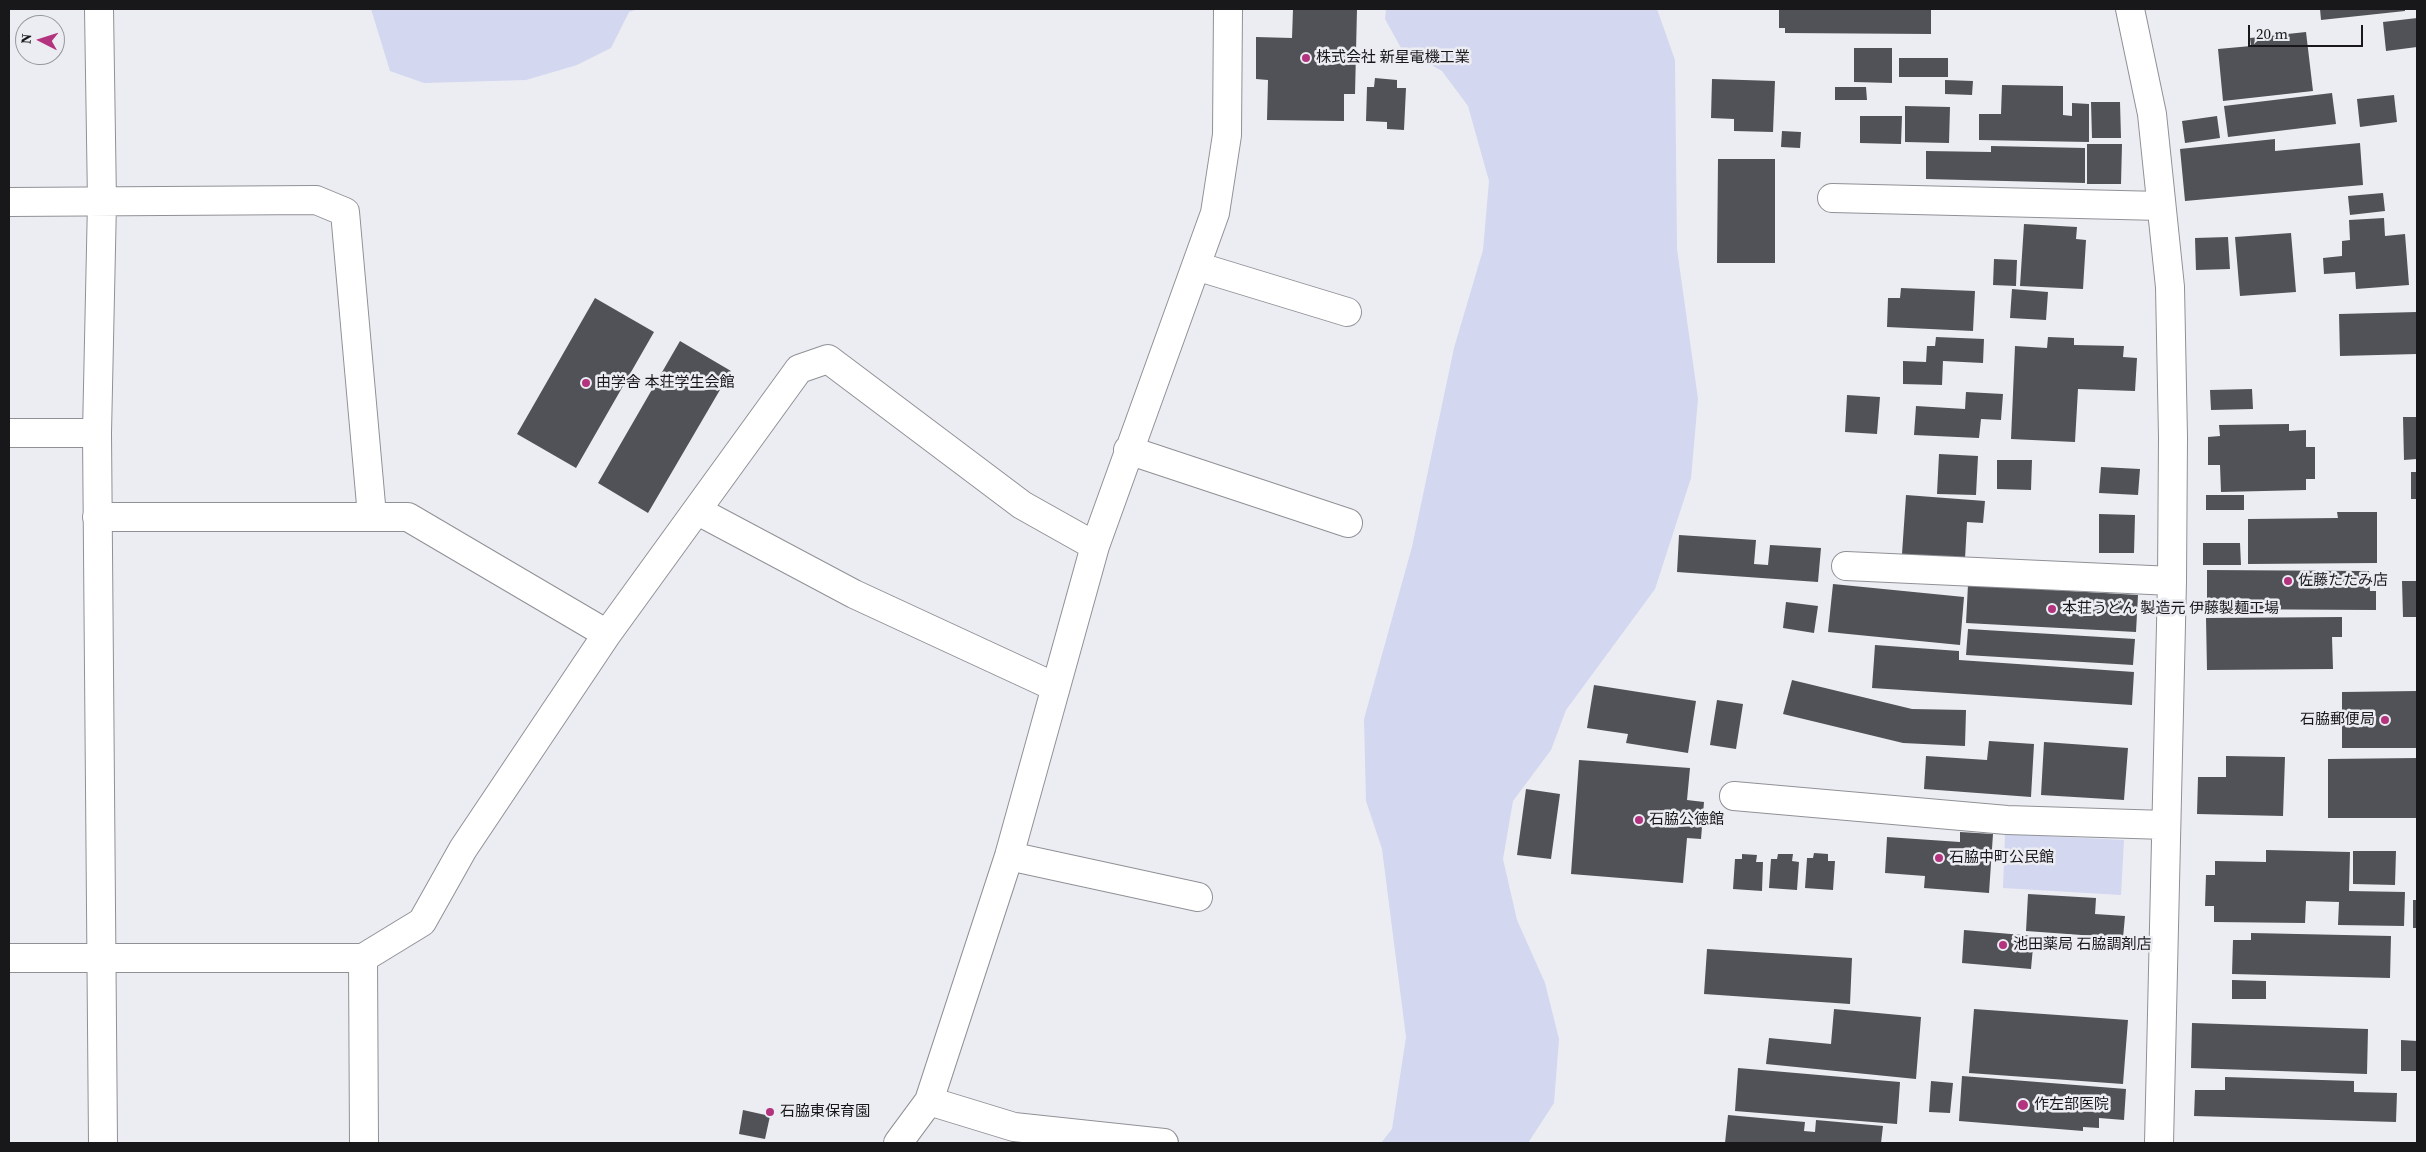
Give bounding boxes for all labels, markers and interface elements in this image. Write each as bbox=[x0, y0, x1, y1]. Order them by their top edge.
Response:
north arrow bbox=[15, 15, 65, 65]
scale bar bbox=[2251, 15, 2366, 47]
text: 20 m bbox=[2256, 23, 2288, 44]
text: N bbox=[16, 33, 36, 45]
place label: 株式会社 新星電機工業 bbox=[1316, 49, 1469, 67]
marker: 株式会社 新星電機工業 bbox=[1300, 52, 1312, 64]
place label: 由学舎 本荘学生会館 bbox=[596, 374, 734, 392]
marker: 由学舎 本荘学生会館 bbox=[580, 377, 592, 389]
place label: 佐藤たたみ店 bbox=[2298, 572, 2388, 590]
marker: 佐藤たたみ店 bbox=[2282, 575, 2294, 587]
place label: 本荘うどん 製造元 伊藤製麺工場 bbox=[2062, 600, 2279, 618]
marker: 本荘うどん 製造元 伊藤製麺工場 bbox=[2046, 603, 2058, 615]
place label: 石脇郵便局 bbox=[2300, 711, 2375, 729]
marker: 石脇郵便局 bbox=[2379, 714, 2391, 726]
place label: 石脇公徳館 bbox=[1649, 811, 1724, 829]
marker: 石脇公徳館 bbox=[1633, 814, 1645, 826]
place label: 石脇中町公民館 bbox=[1949, 849, 2054, 867]
marker: 石脇中町公民館 bbox=[1933, 852, 1945, 864]
place label: 池田薬局 石脇調剤店 bbox=[2013, 936, 2151, 954]
marker: 池田薬局 石脇調剤店 bbox=[1997, 939, 2009, 951]
place label: 作左部医院 bbox=[2034, 1096, 2109, 1114]
marker: 作左部医院 bbox=[2016, 1098, 2030, 1112]
place label: 石脇東保育園 bbox=[780, 1103, 870, 1121]
marker: 石脇東保育園 bbox=[764, 1106, 776, 1118]

